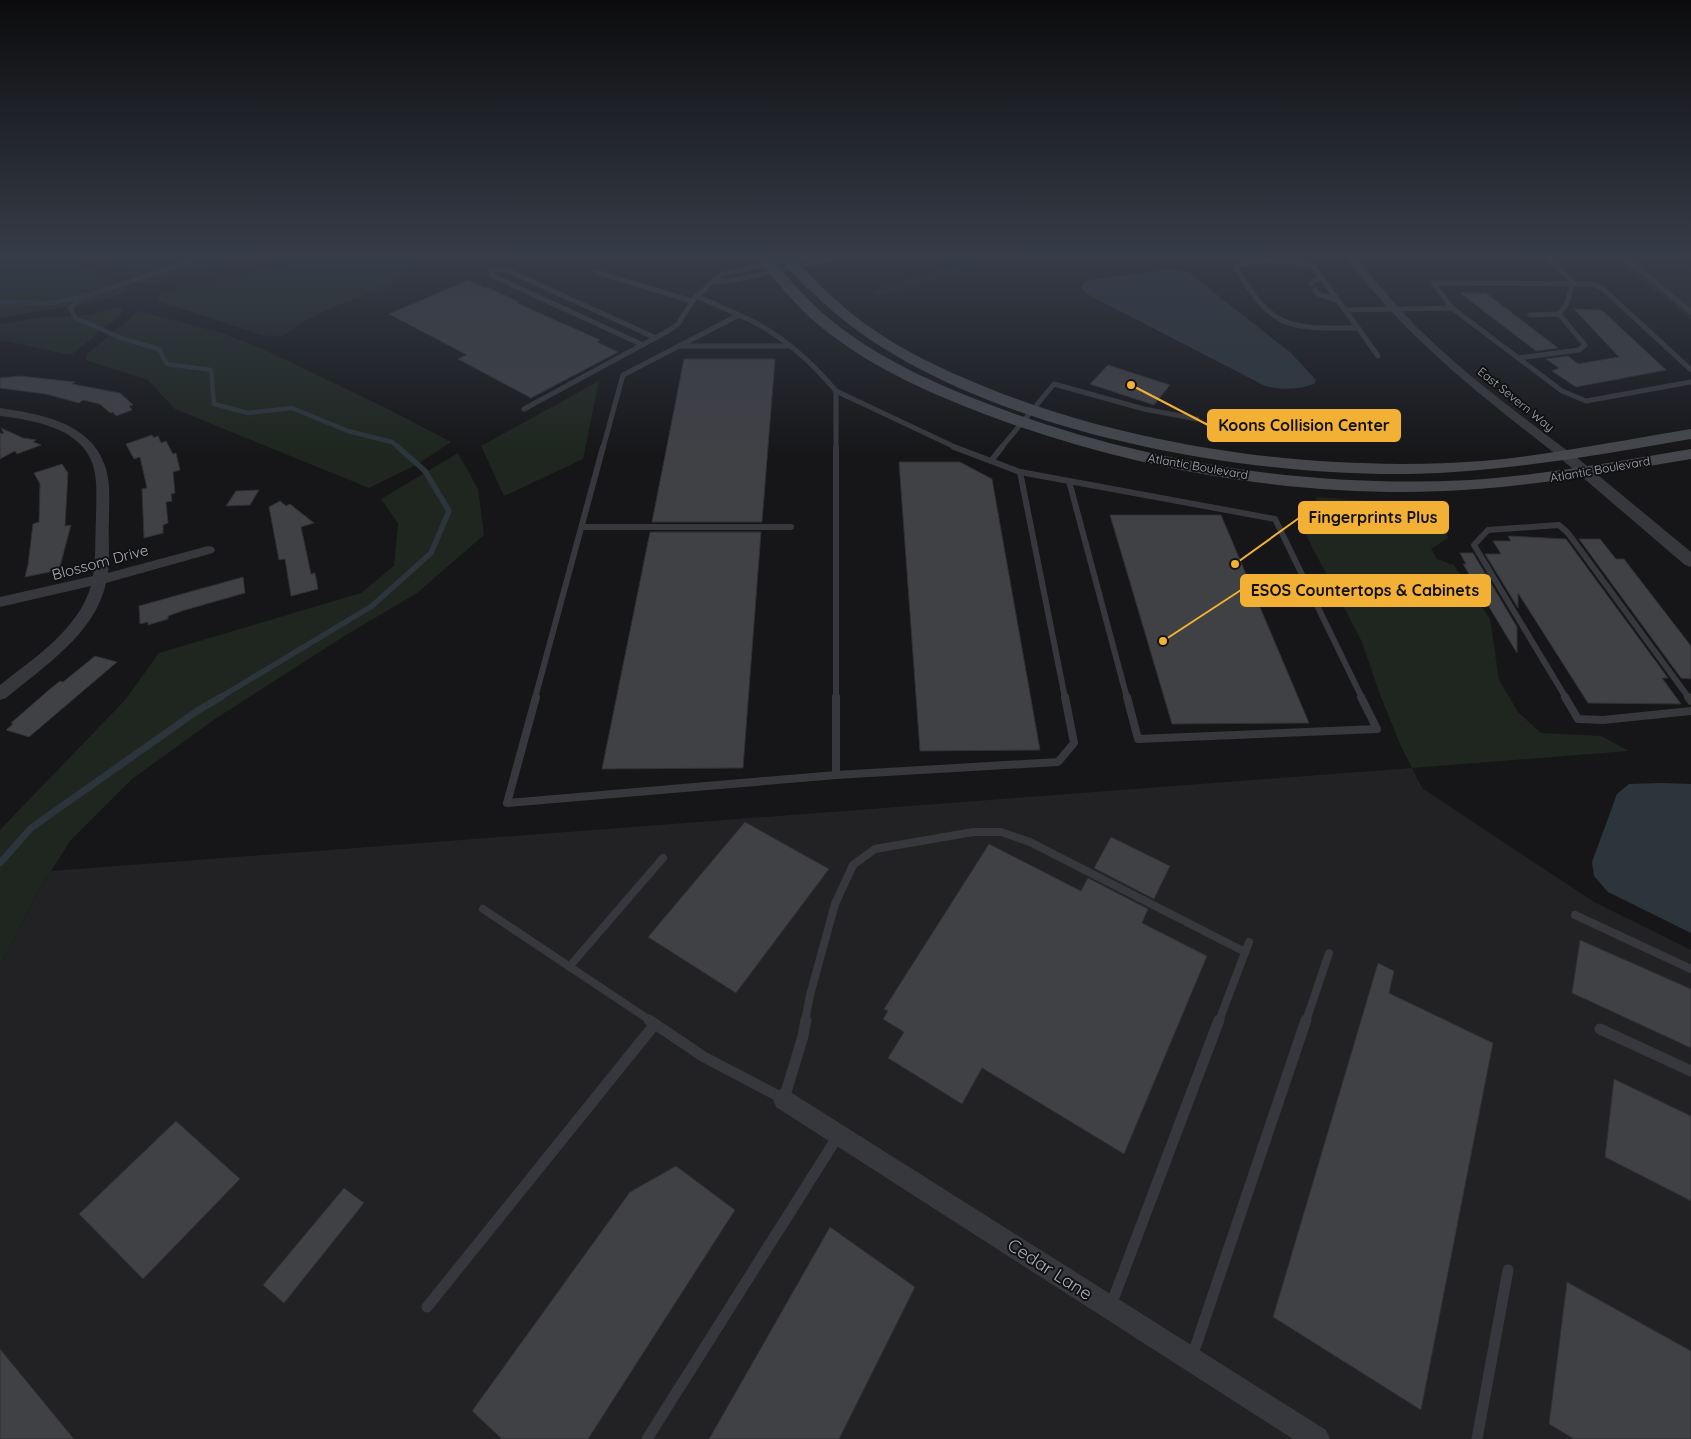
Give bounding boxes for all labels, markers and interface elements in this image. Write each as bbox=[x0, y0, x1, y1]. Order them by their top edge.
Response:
street label: East Severn Way bbox=[1475, 364, 1557, 434]
callout: Koons Collision Center bbox=[1208, 410, 1400, 441]
text: Koons Collision Center bbox=[1218, 415, 1390, 435]
street label: Atlantic Boulevard bbox=[1147, 450, 1249, 482]
street label: Atlantic Boulevard bbox=[1549, 453, 1651, 485]
callout: Fingerprints Plus bbox=[1299, 502, 1448, 533]
text: Fingerprints Plus bbox=[1309, 507, 1438, 527]
street label: Blossom Drive bbox=[50, 540, 150, 584]
callout: ESOS Countertops & Cabinets bbox=[1241, 575, 1490, 606]
text: ESOS Countertops & Cabinets bbox=[1251, 580, 1480, 600]
street label: Cedar Lane bbox=[1003, 1233, 1097, 1305]

